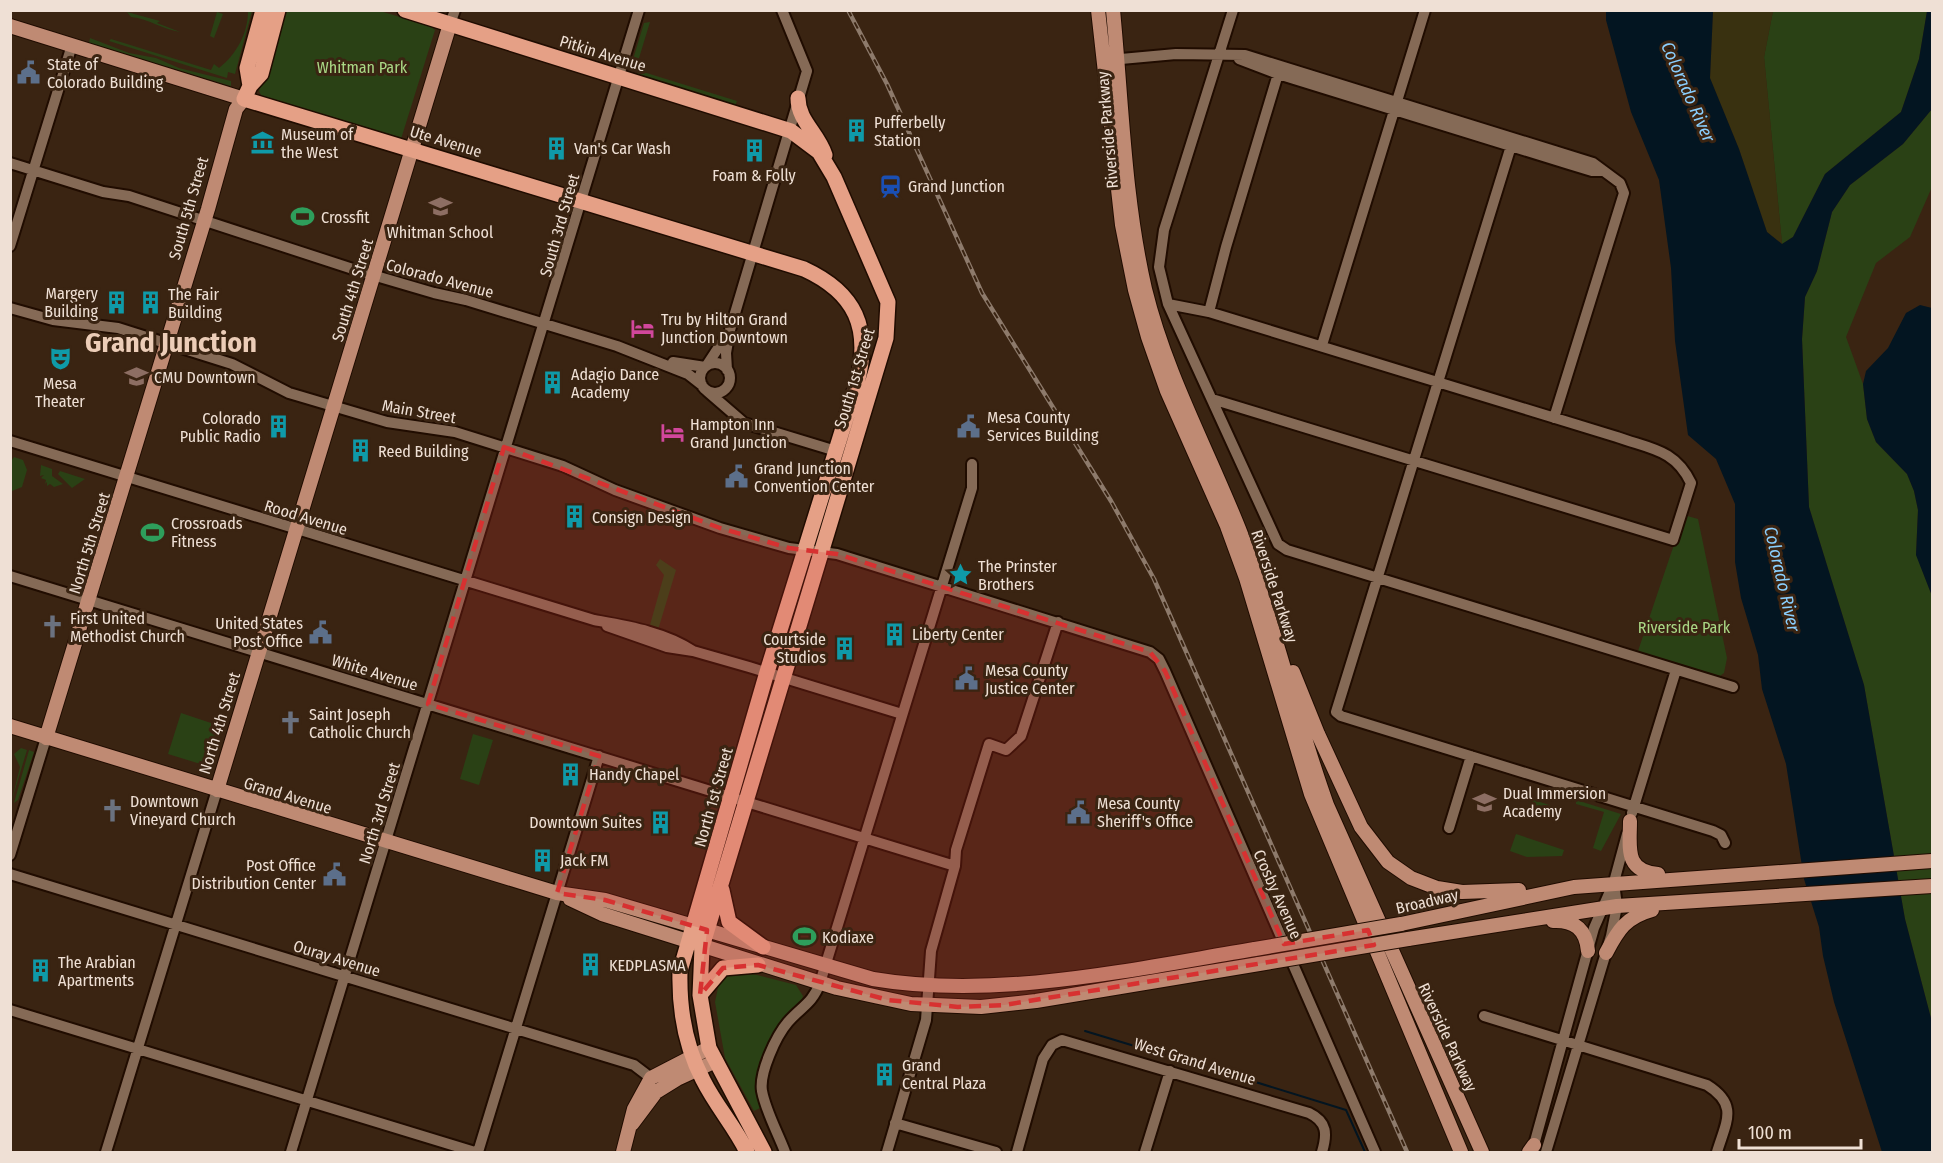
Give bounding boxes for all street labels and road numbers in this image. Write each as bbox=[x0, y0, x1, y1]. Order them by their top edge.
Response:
street label: Pitkin Avenue bbox=[557, 31, 648, 76]
street label: Riverside Parkway bbox=[1093, 70, 1122, 189]
street label: Ute Avenue bbox=[408, 122, 484, 161]
street label: South 5th Street bbox=[165, 154, 212, 262]
street label: South 3rd Street bbox=[536, 171, 583, 279]
street label: South 4th Street bbox=[328, 236, 377, 344]
street label: Colorado Avenue bbox=[384, 255, 496, 302]
street label: South 1st Street bbox=[830, 325, 879, 430]
street label: Main Street bbox=[380, 396, 458, 427]
street label: North 5th Street bbox=[65, 489, 114, 596]
street label: Rood Avenue bbox=[262, 496, 350, 539]
street label: Riverside Parkway bbox=[1247, 527, 1302, 646]
street label: White Avenue bbox=[329, 650, 420, 695]
street label: North 4th Street bbox=[195, 669, 244, 776]
street label: North 1st Street bbox=[690, 744, 737, 849]
street label: North 3rd Street bbox=[355, 759, 404, 866]
street label: Grand Avenue bbox=[242, 773, 334, 818]
street label: Crosby Avenue bbox=[1249, 847, 1306, 942]
street label: Broadway bbox=[1394, 885, 1461, 918]
street label: Ouray Avenue bbox=[291, 936, 383, 981]
street label: Riverside Parkway bbox=[1414, 980, 1481, 1095]
street label: West Grand Avenue bbox=[1132, 1034, 1258, 1089]

